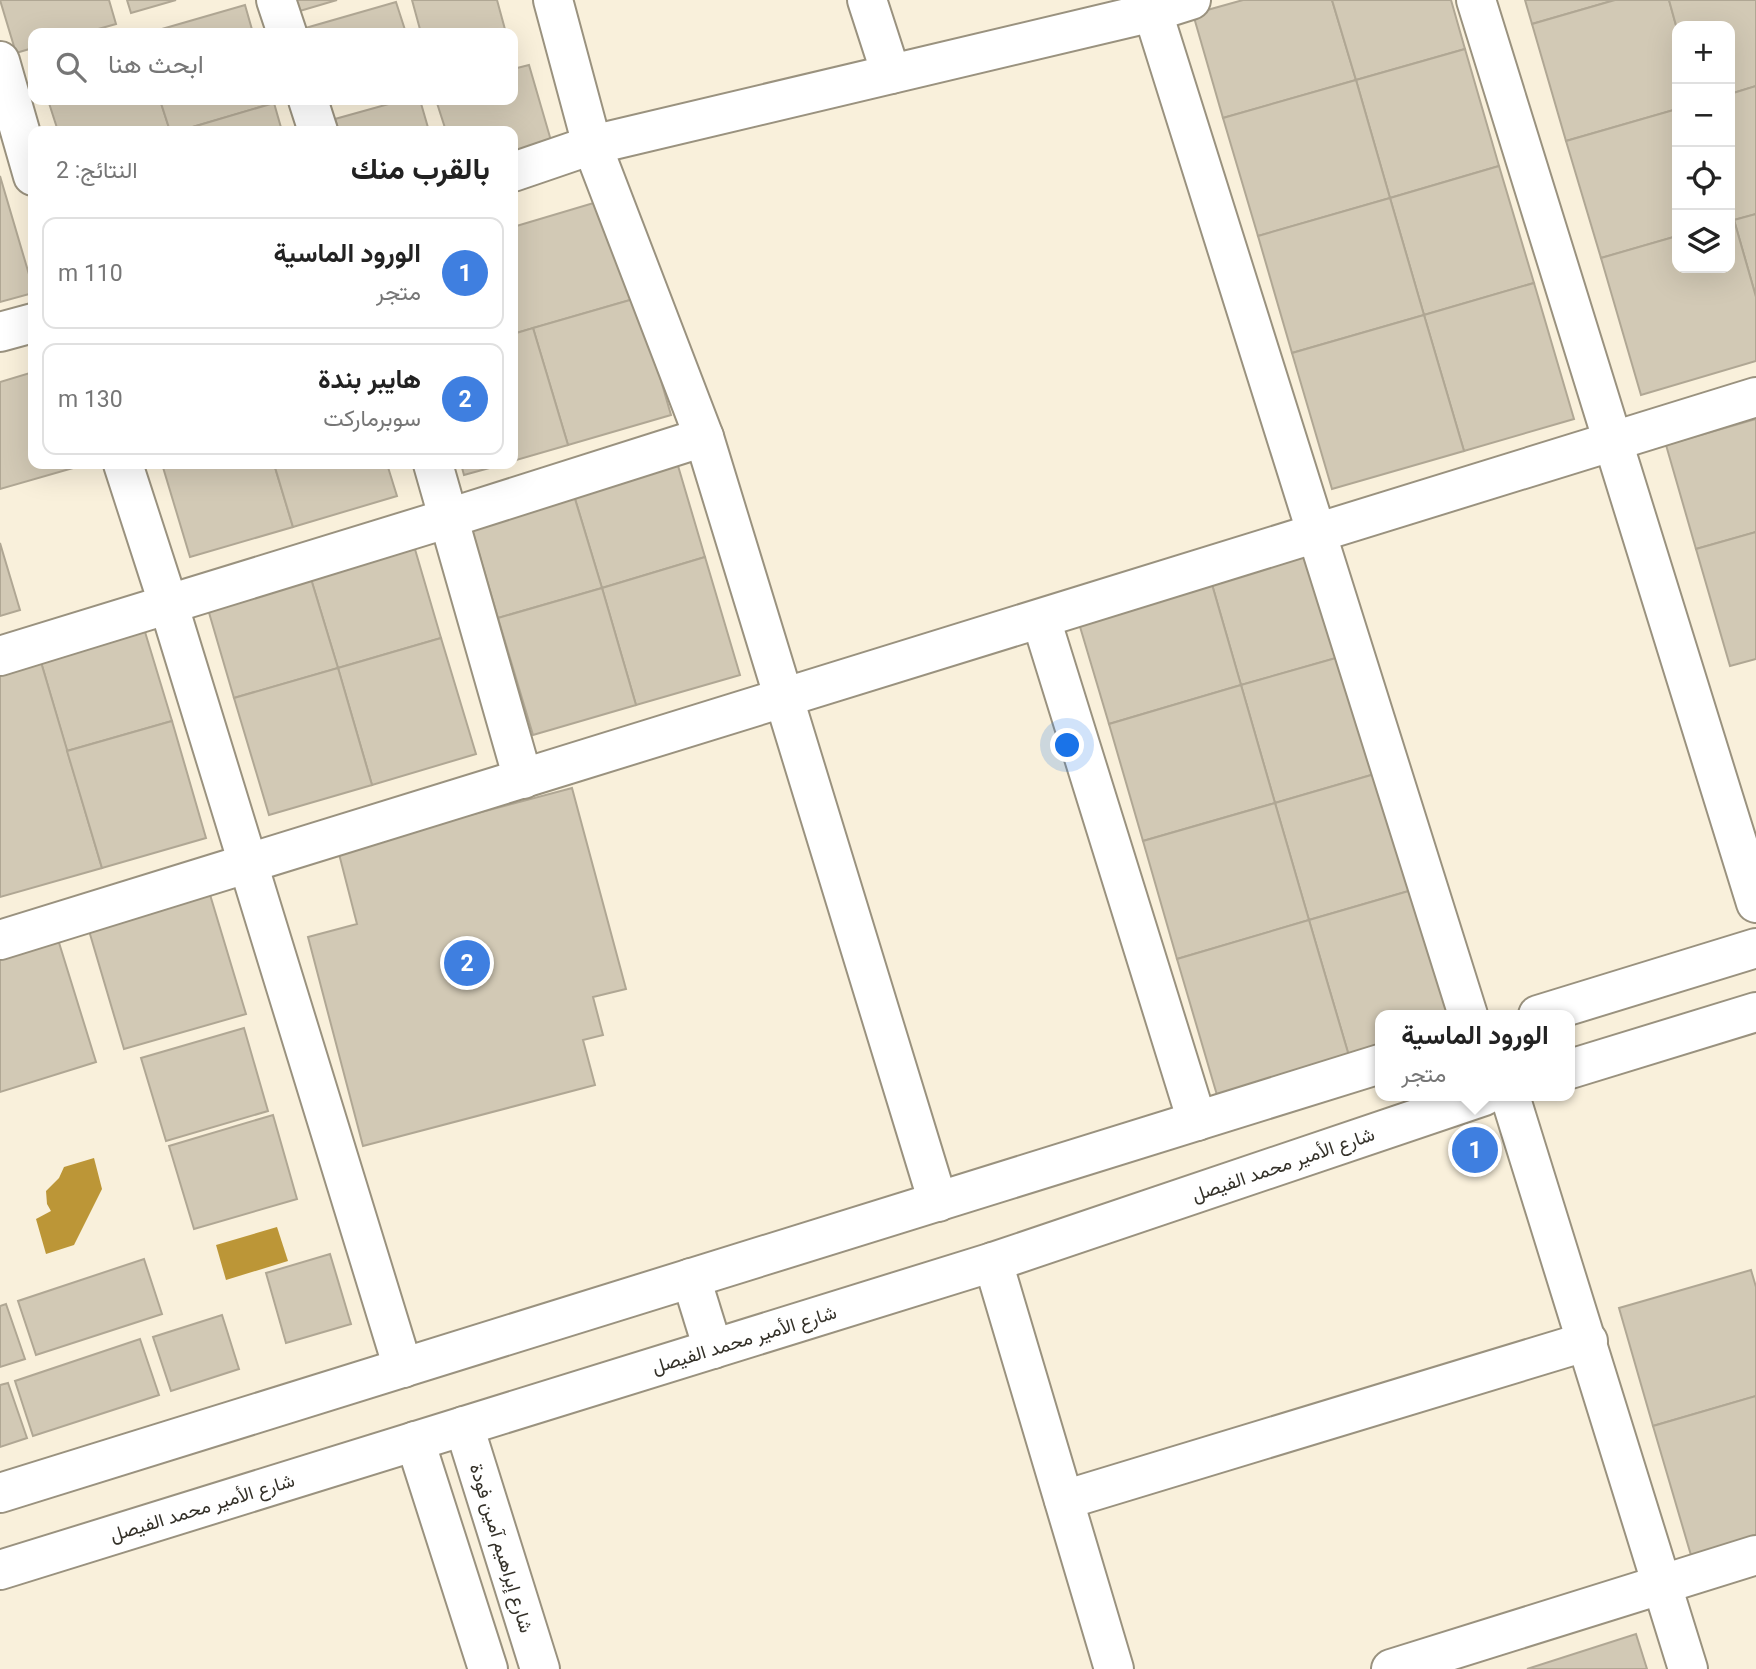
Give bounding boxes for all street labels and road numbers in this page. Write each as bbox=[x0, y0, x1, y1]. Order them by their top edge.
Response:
street label: شارع الأمير محمد الفيصل bbox=[1189, 1122, 1378, 1208]
street label: شارع الأمير محمد الفيصل bbox=[649, 1300, 840, 1379]
street label: شارع إبراهيم آمين فودة bbox=[464, 1461, 538, 1636]
street label: شارع الأمير محمد الفيصل bbox=[107, 1468, 298, 1547]

